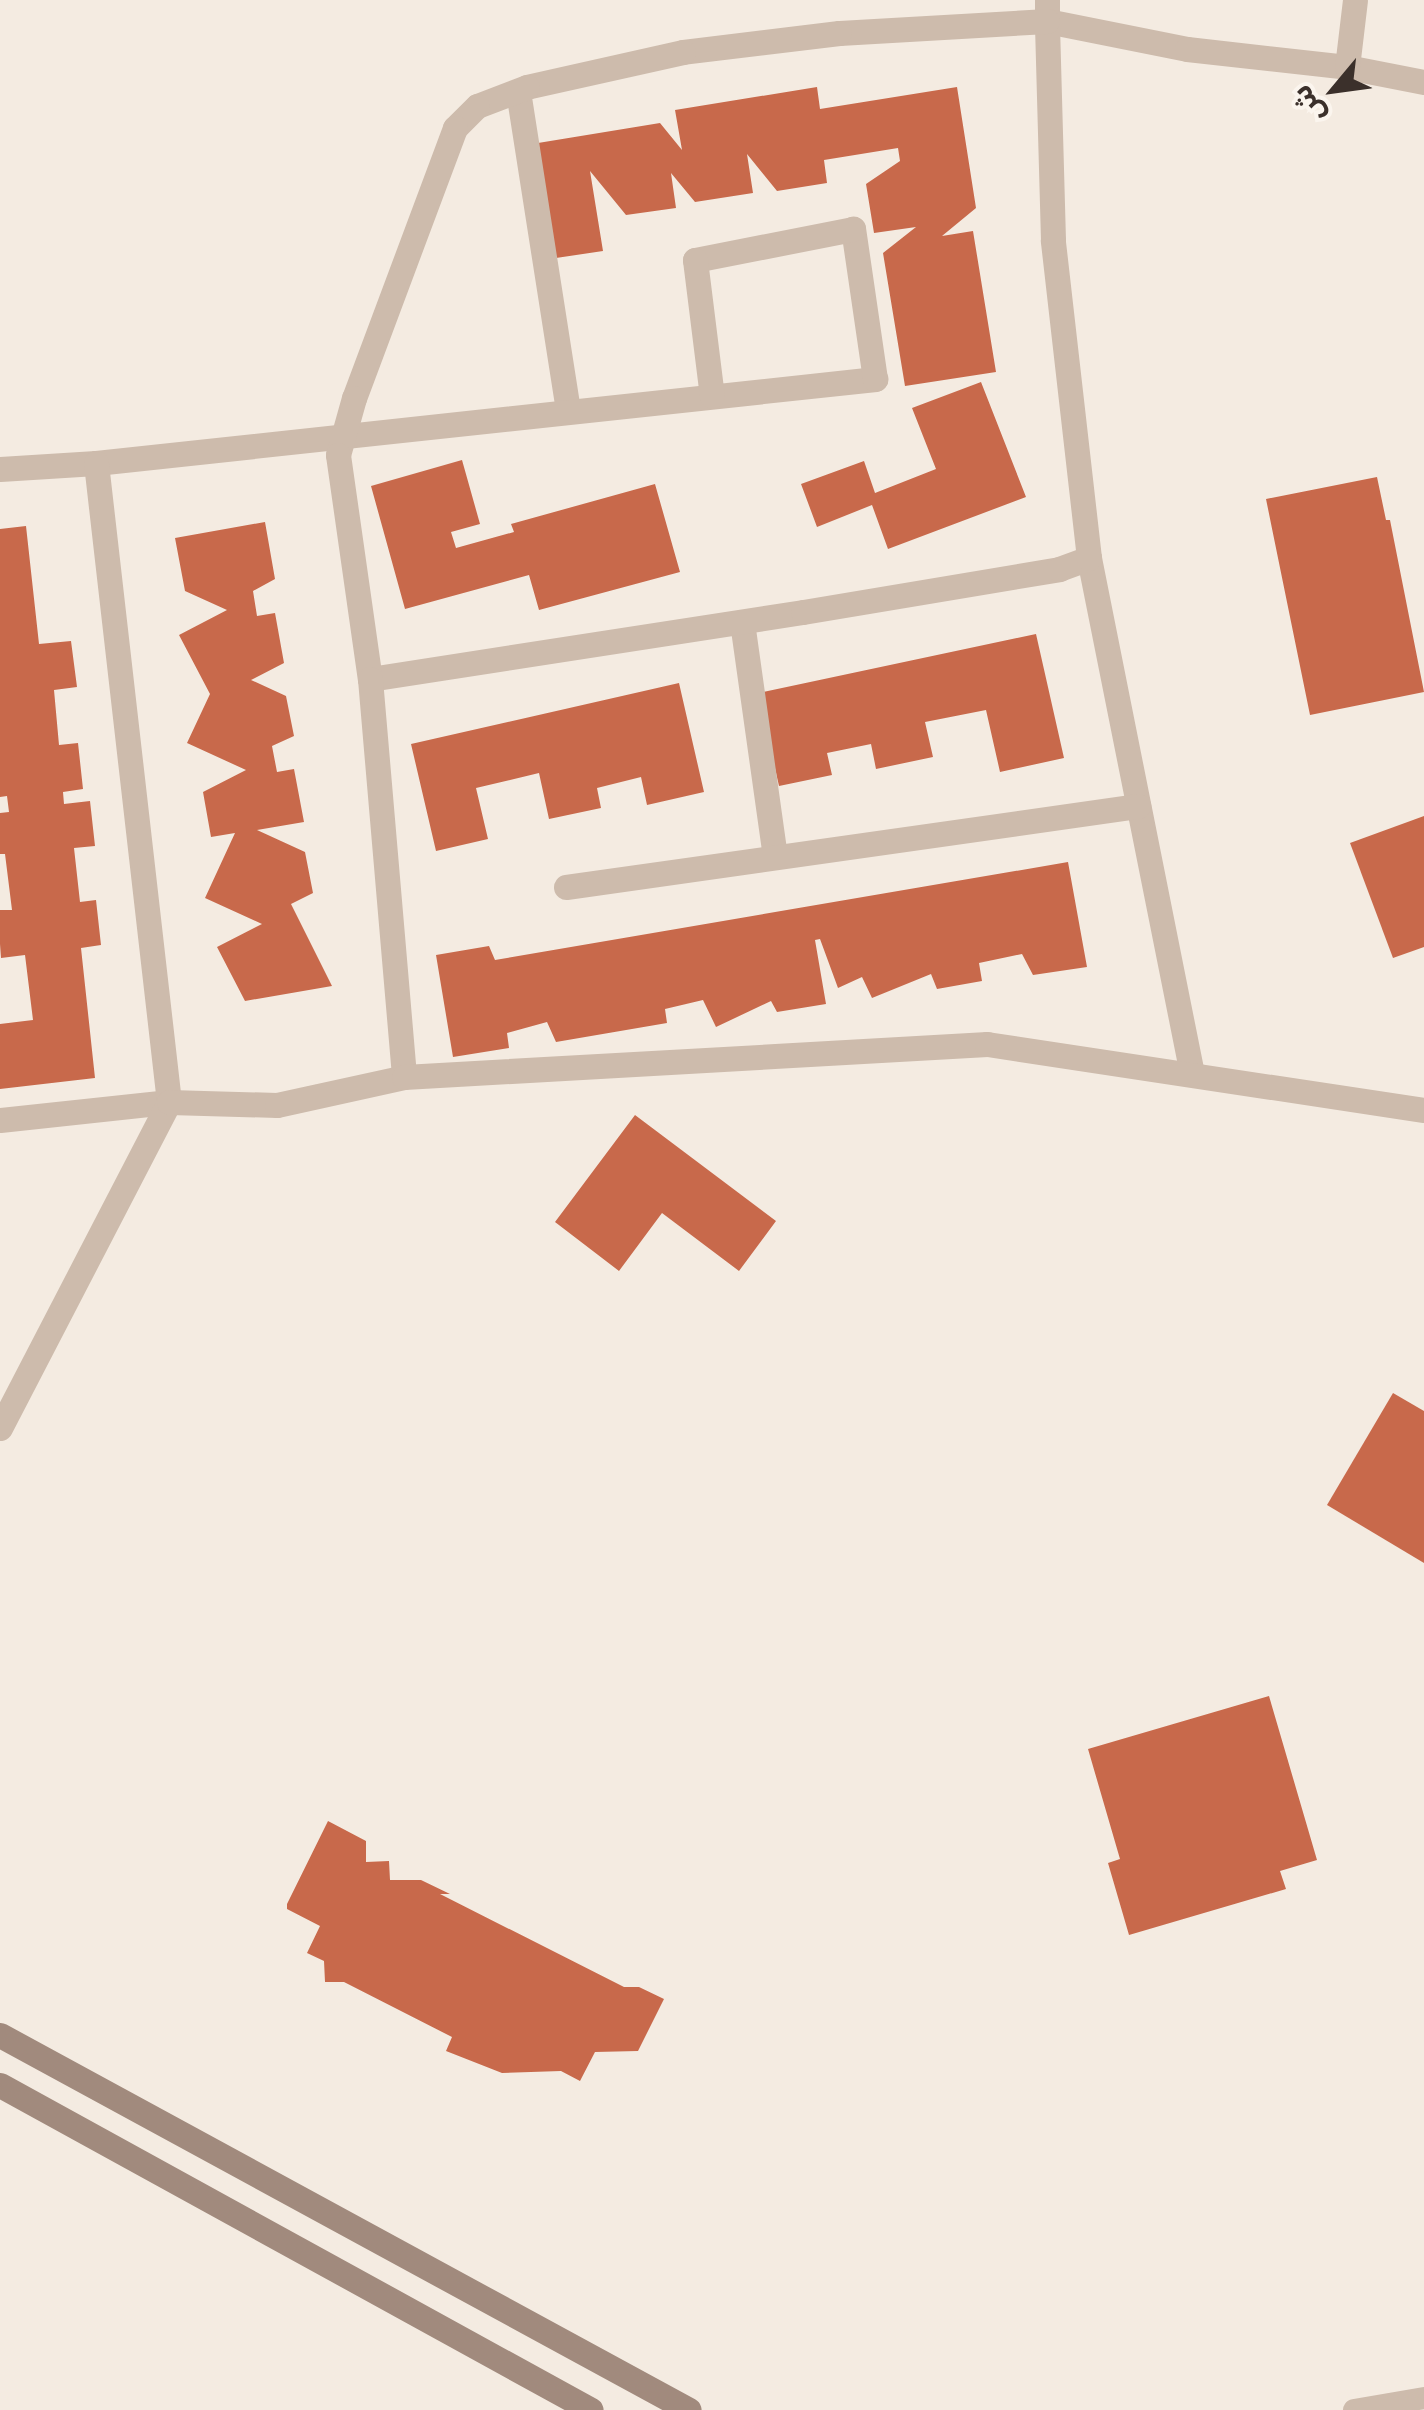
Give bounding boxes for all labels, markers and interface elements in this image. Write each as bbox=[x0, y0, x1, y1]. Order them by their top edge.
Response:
north arrow bbox=[1284, 40, 1384, 140]
text: ش bbox=[1282, 79, 1334, 131]

